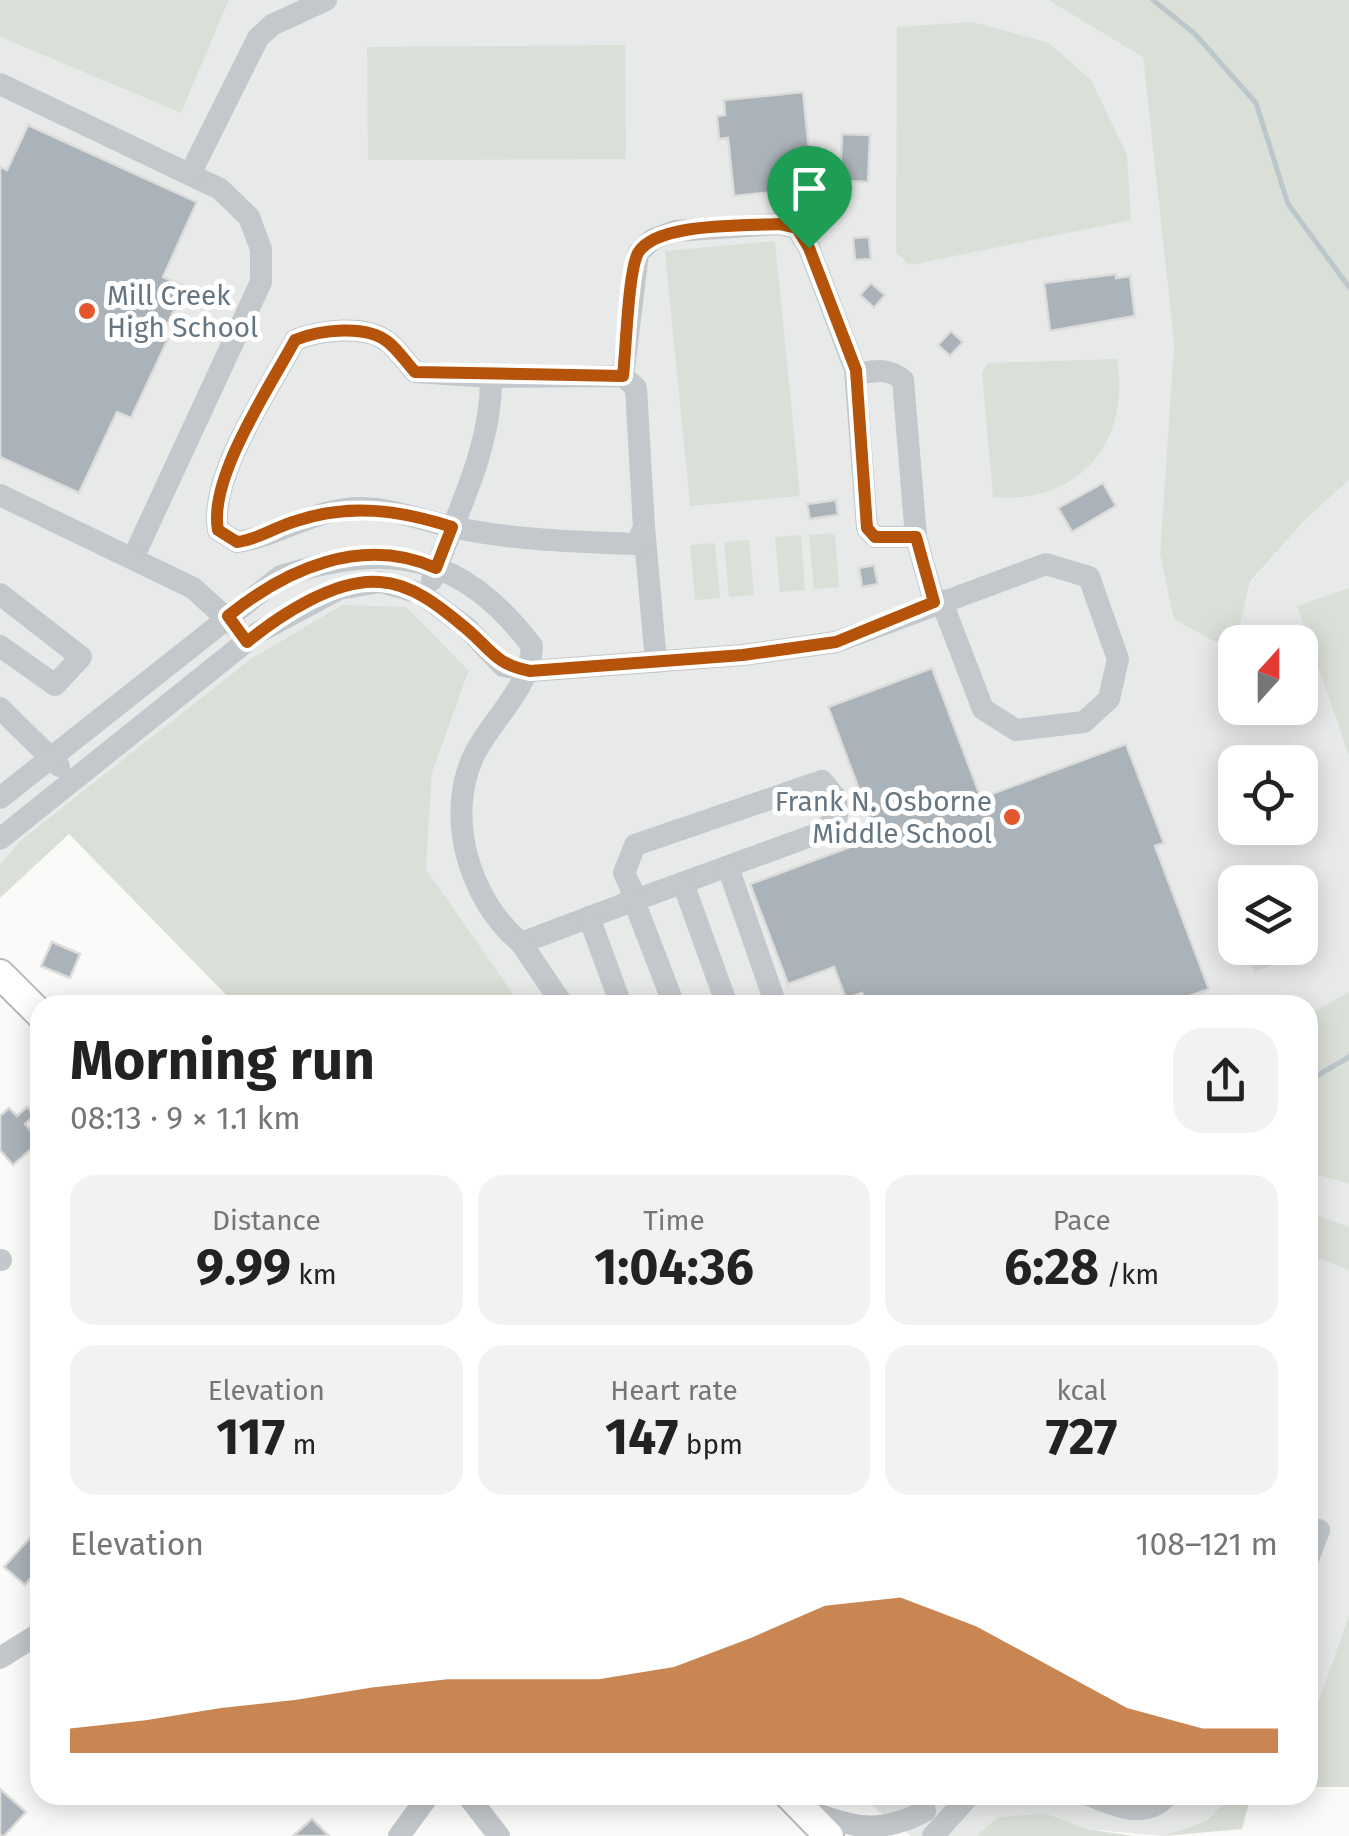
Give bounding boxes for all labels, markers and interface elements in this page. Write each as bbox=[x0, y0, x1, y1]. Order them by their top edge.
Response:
pin bbox=[767, 146, 852, 249]
icon: arrive bbox=[782, 161, 837, 216]
place label: Mill Creek High School bbox=[107, 279, 258, 344]
marker: Mill Creek High School bbox=[76, 300, 98, 322]
north arrow bbox=[1218, 625, 1318, 725]
map controls bbox=[1218, 625, 1318, 965]
button: locate bbox=[1218, 745, 1318, 845]
place label: Frank N. Osborne Middle School bbox=[775, 785, 992, 850]
marker: Frank N. Osborne Middle School bbox=[1001, 806, 1023, 828]
button: layers bbox=[1218, 865, 1318, 965]
text: Morning run bbox=[70, 1028, 375, 1094]
button: share bbox=[1173, 1028, 1278, 1133]
text: 08:13 · 9 × 1.1 km bbox=[70, 1099, 301, 1137]
text: Distance bbox=[212, 1204, 321, 1237]
text: Time bbox=[643, 1204, 705, 1237]
text: Pace bbox=[1053, 1204, 1111, 1237]
text: 9.99 bbox=[196, 1237, 291, 1297]
text: 1:04:36 bbox=[594, 1237, 754, 1297]
text: 6:28 bbox=[1004, 1237, 1099, 1297]
text: km bbox=[291, 1258, 337, 1291]
text: /km bbox=[1099, 1258, 1159, 1291]
text: Elevation bbox=[208, 1374, 325, 1407]
text: Heart rate bbox=[610, 1374, 738, 1407]
text: kcal bbox=[1056, 1374, 1107, 1407]
text: 117 bbox=[216, 1407, 285, 1467]
text: 147 bbox=[605, 1407, 678, 1467]
text: 727 bbox=[1046, 1407, 1118, 1467]
text: m bbox=[285, 1428, 316, 1461]
text: bpm bbox=[678, 1428, 743, 1461]
text: Elevation bbox=[70, 1525, 204, 1563]
text: 108–121 m bbox=[1136, 1525, 1278, 1563]

